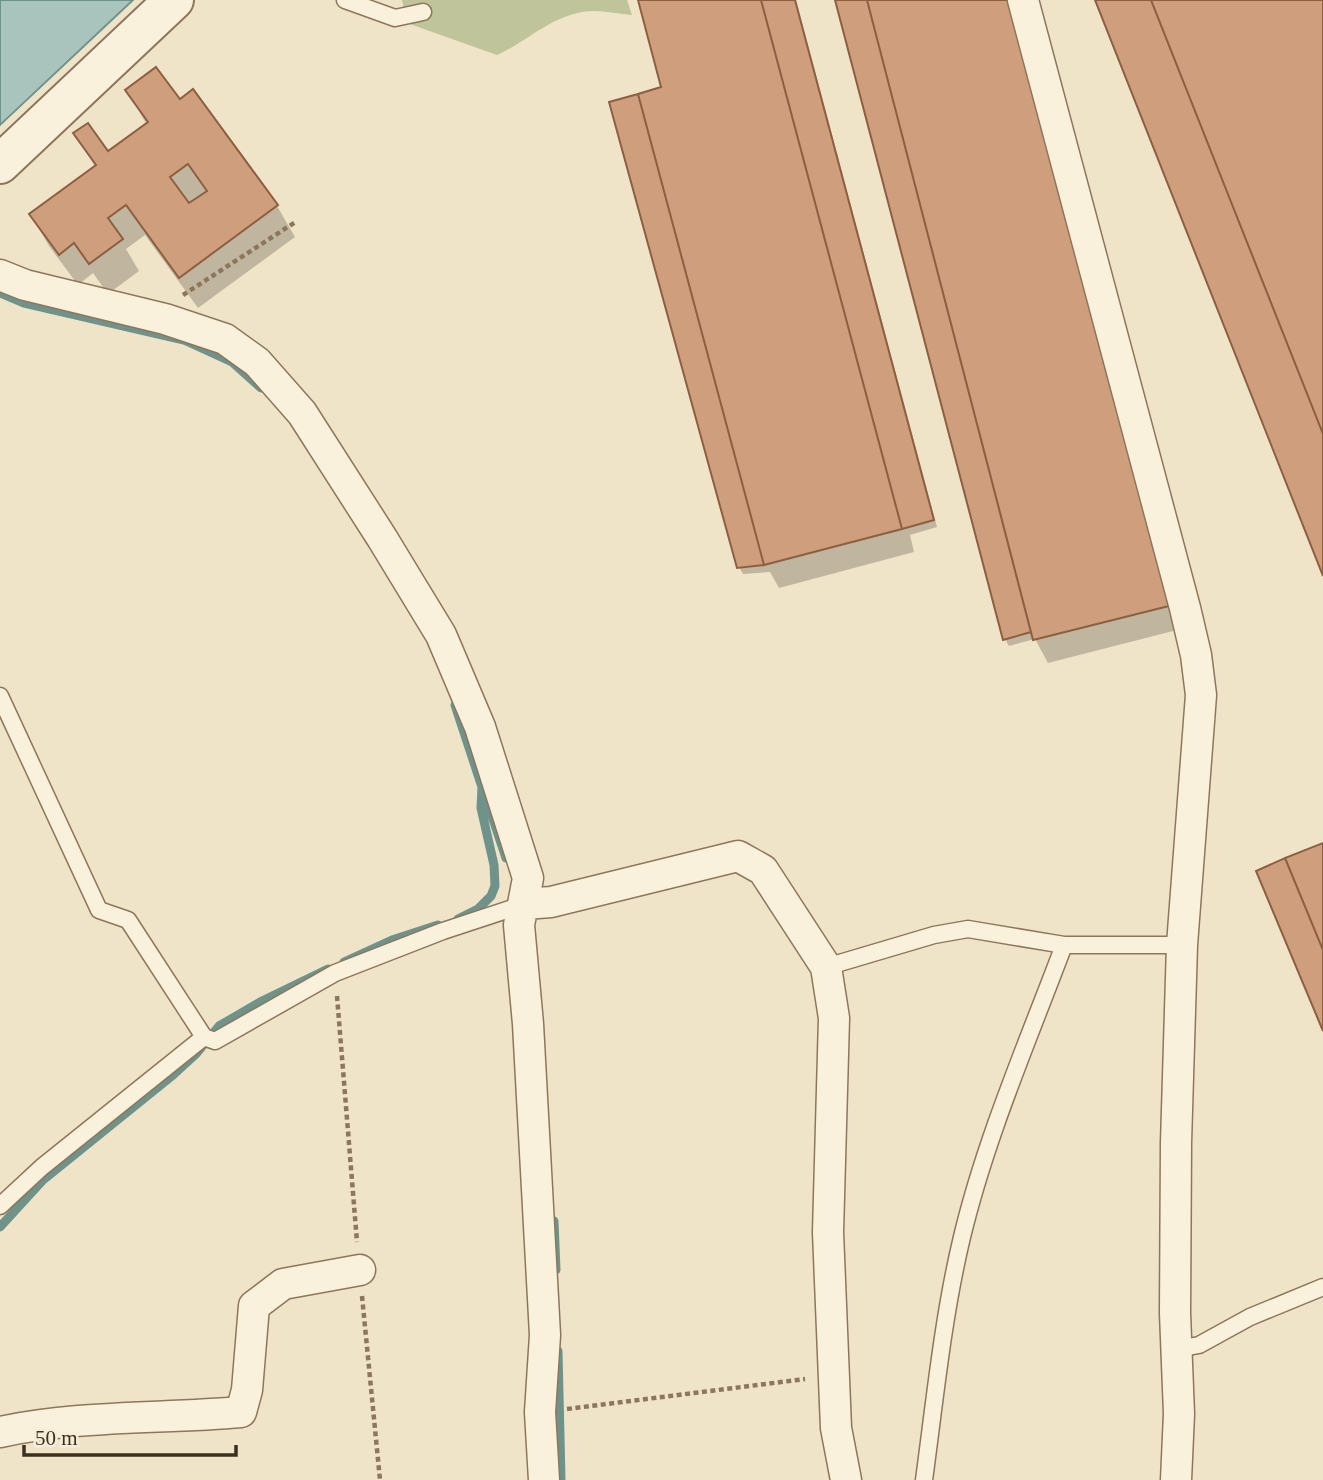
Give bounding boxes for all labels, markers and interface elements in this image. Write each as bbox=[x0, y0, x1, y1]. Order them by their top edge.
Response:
scale bar bbox=[24, 1414, 236, 1458]
text: 50 m bbox=[35, 1426, 78, 1450]

